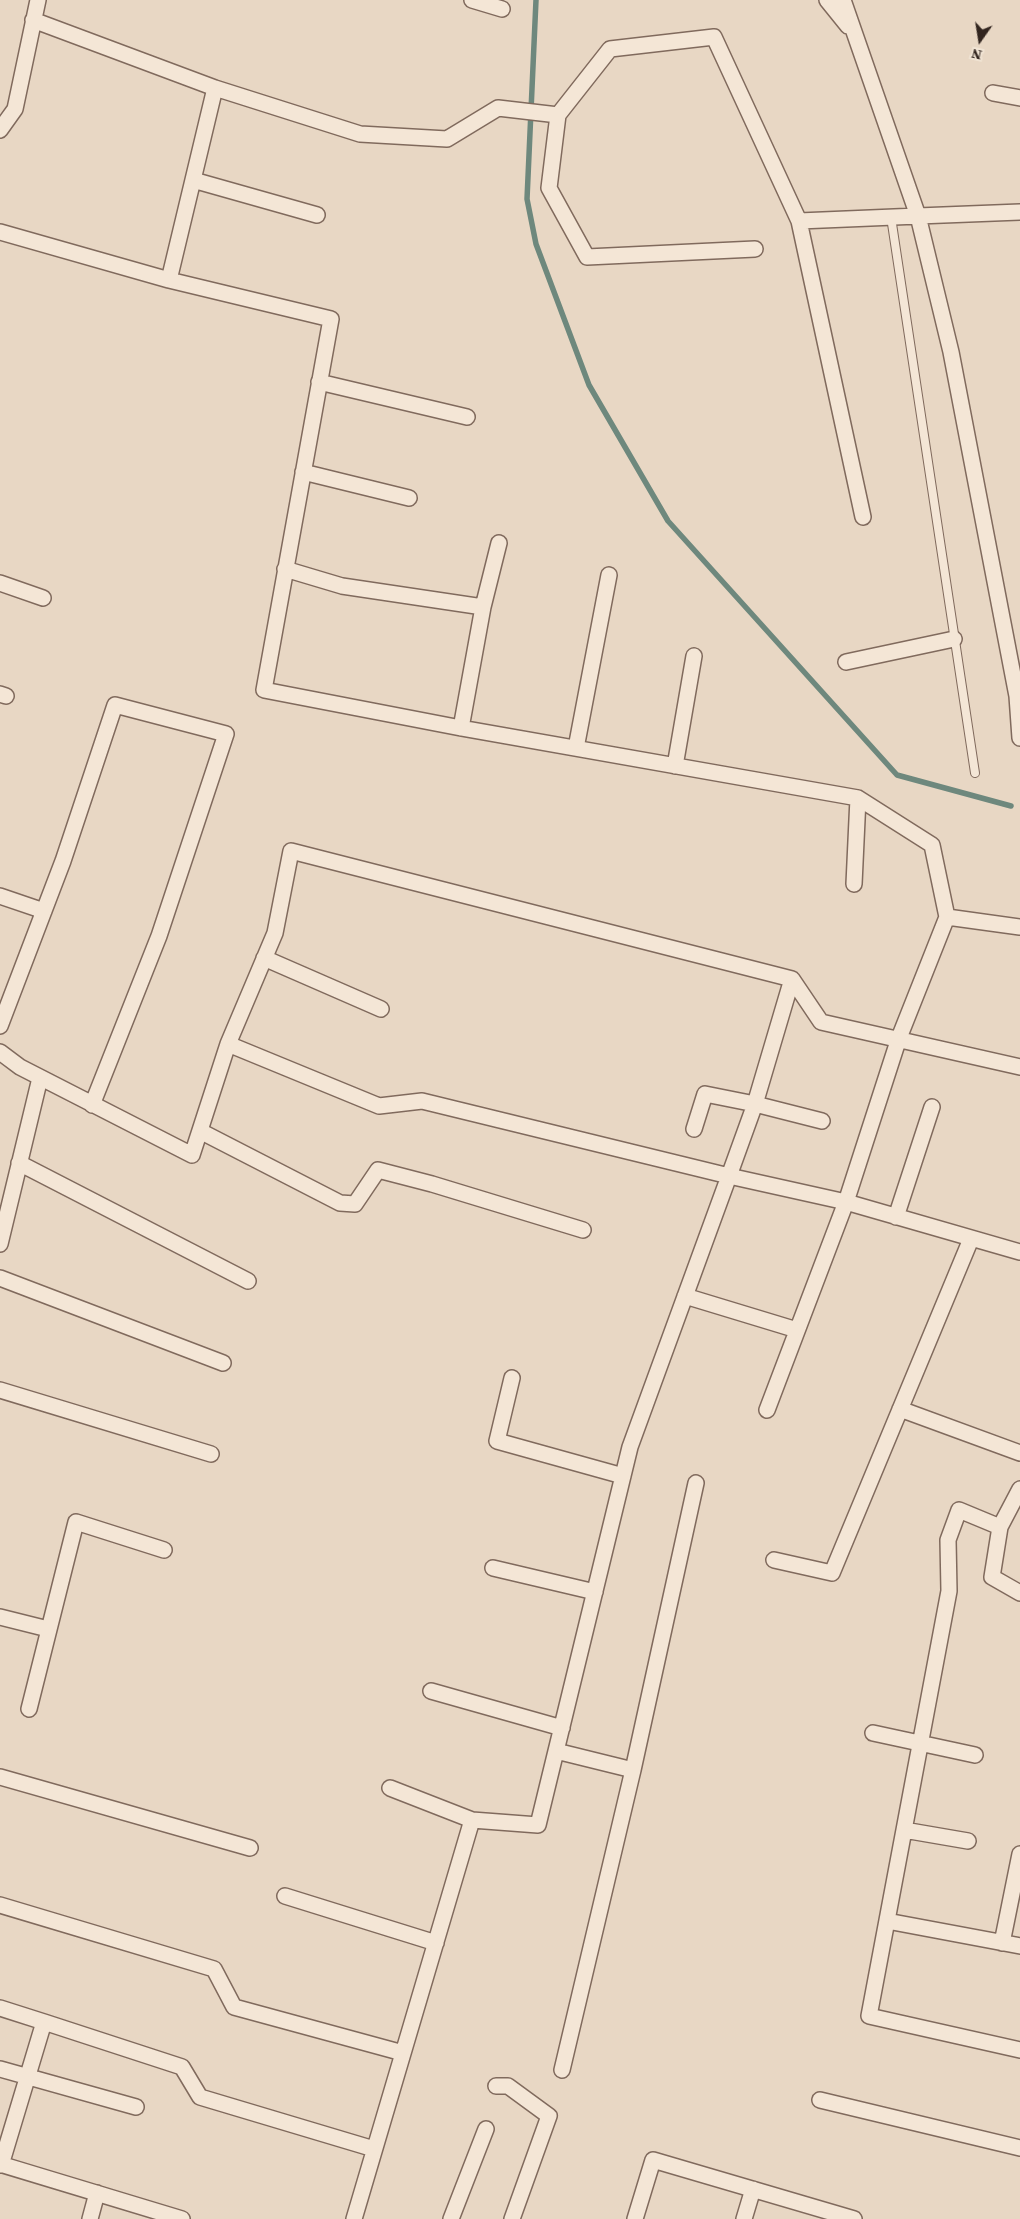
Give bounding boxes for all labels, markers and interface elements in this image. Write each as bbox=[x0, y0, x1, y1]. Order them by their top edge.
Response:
north arrow bbox=[955, 15, 1005, 65]
text: N bbox=[969, 44, 984, 66]

